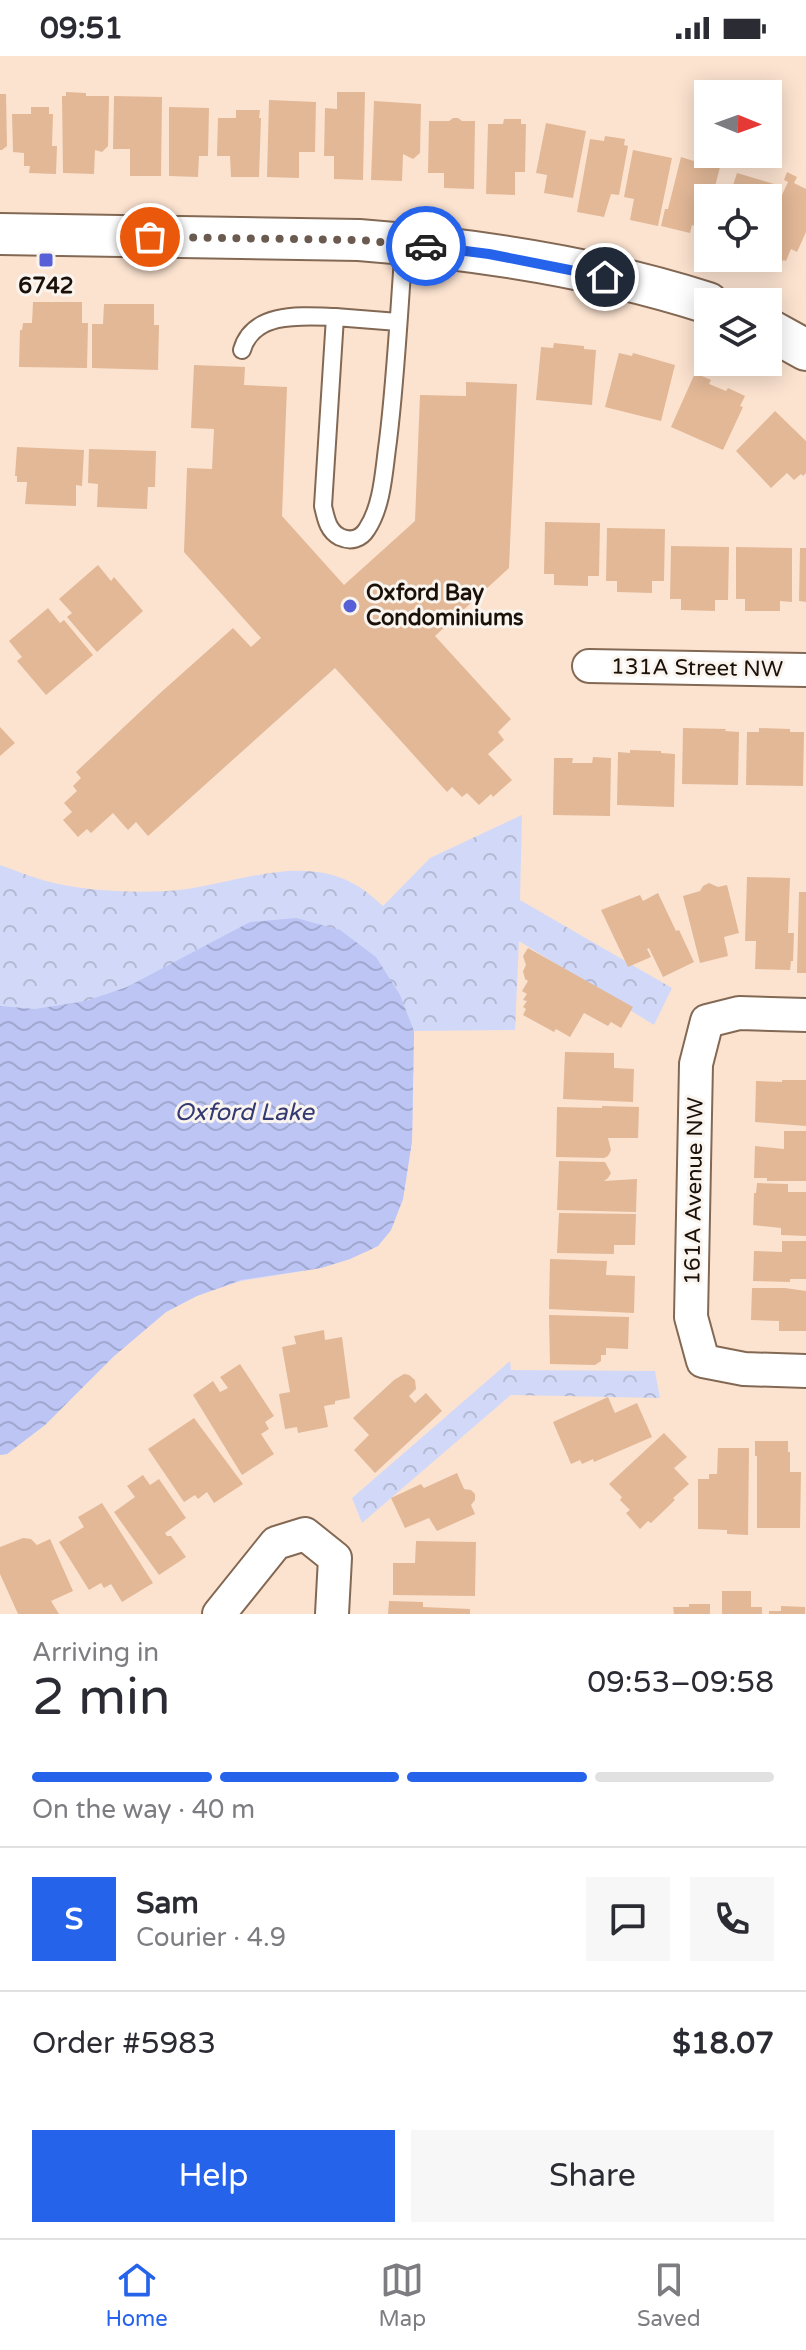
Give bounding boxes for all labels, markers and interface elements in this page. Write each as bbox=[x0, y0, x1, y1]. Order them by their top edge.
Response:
text: 09:51 bbox=[40, 10, 123, 47]
north arrow bbox=[694, 80, 782, 168]
map controls bbox=[694, 80, 782, 376]
button: locate bbox=[694, 184, 782, 272]
pin bbox=[116, 203, 184, 271]
courier bbox=[386, 206, 466, 286]
icon: bag bbox=[128, 215, 172, 259]
icon: car bbox=[404, 224, 448, 268]
pin bbox=[571, 243, 639, 311]
marker: 6742 bbox=[37, 251, 55, 269]
icon: home bbox=[583, 255, 627, 299]
place label: 6742 bbox=[18, 273, 74, 299]
button: layers bbox=[694, 288, 782, 376]
place label: Oxford Bay Condominiums bbox=[366, 580, 524, 631]
marker: Oxford Bay Condominiums bbox=[341, 597, 359, 615]
street label: 131A Street NW bbox=[611, 654, 783, 682]
street label: 161A Avenue NW bbox=[679, 1097, 709, 1285]
water label: Oxford Lake bbox=[174, 1098, 315, 1127]
text: Arriving in bbox=[32, 1637, 159, 1668]
text: 09:53–09:58 bbox=[587, 1664, 774, 1701]
text: 2 min bbox=[32, 1666, 171, 1729]
text: On the way · 40 m bbox=[32, 1794, 255, 1825]
button: chat bbox=[586, 1877, 670, 1961]
button: phone bbox=[690, 1877, 774, 1961]
text: Sam bbox=[136, 1885, 199, 1922]
text: S bbox=[65, 1901, 83, 1938]
text: Courier · 4.9 bbox=[136, 1922, 286, 1953]
text: Order #5983 bbox=[32, 2025, 216, 2062]
text: $18.07 bbox=[672, 2025, 774, 2062]
button: Help bbox=[32, 2130, 395, 2222]
button: Share bbox=[411, 2130, 774, 2222]
tab: Home bbox=[105, 2258, 168, 2332]
tab: Map bbox=[379, 2258, 426, 2332]
tab: Saved bbox=[637, 2258, 701, 2332]

